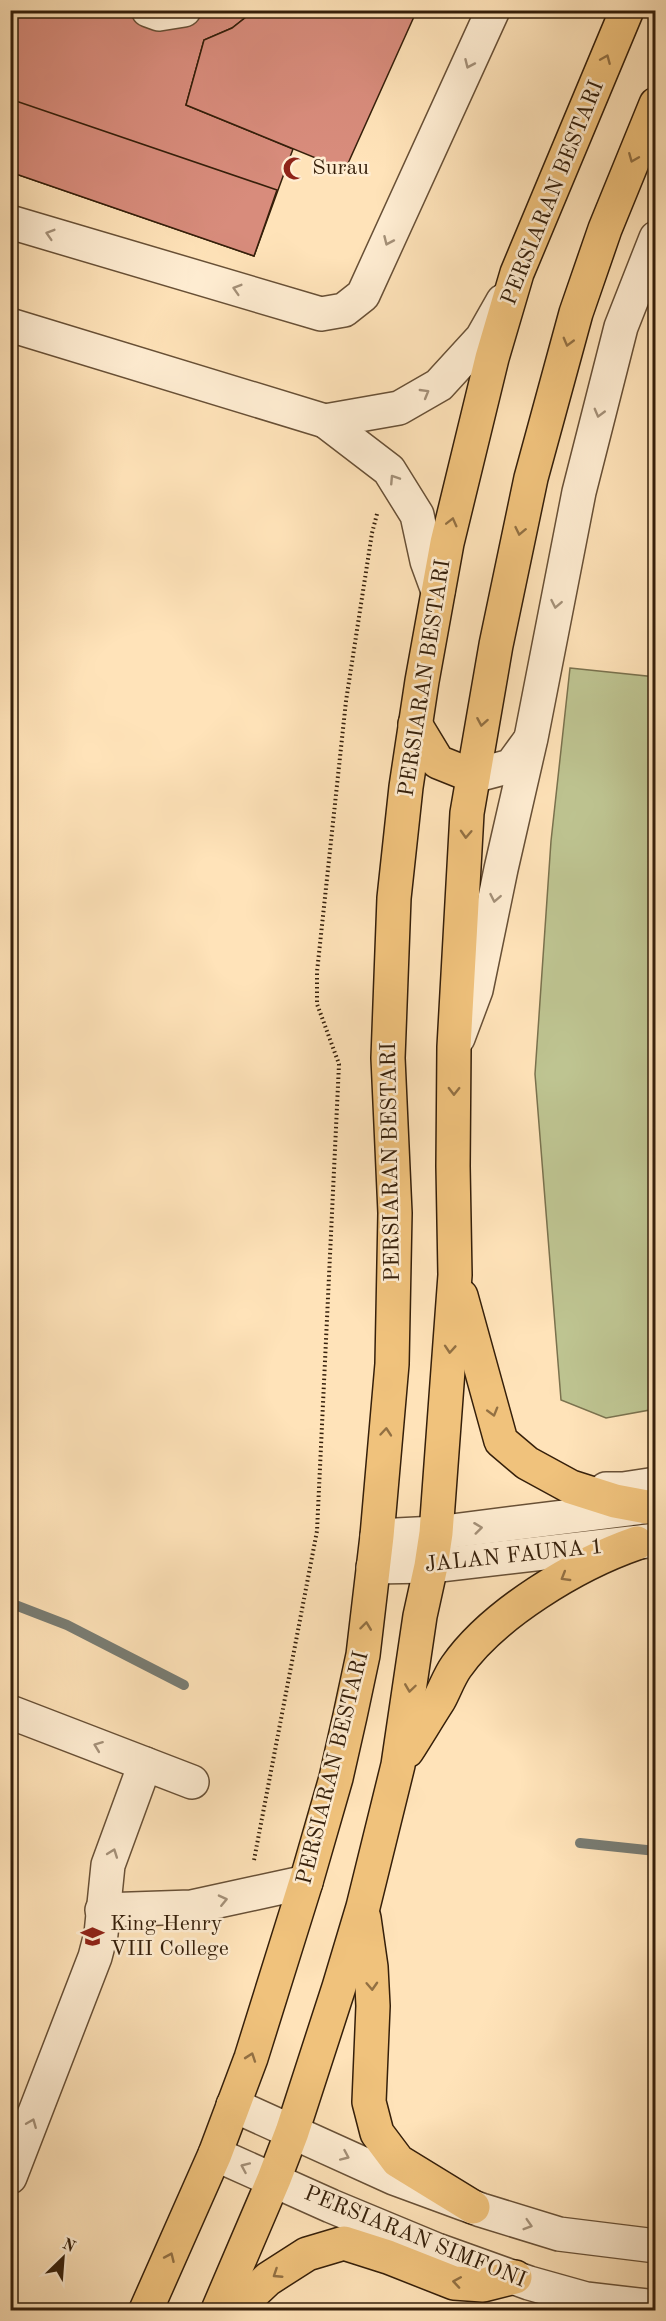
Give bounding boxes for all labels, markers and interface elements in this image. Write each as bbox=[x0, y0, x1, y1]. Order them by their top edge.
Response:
one-way arrow bbox=[599, 54, 611, 65]
one-way arrow bbox=[464, 57, 476, 68]
street label: PERSIARAN BESTARI bbox=[498, 78, 608, 308]
one-way arrow bbox=[628, 152, 640, 163]
mosque icon: Surau bbox=[281, 155, 307, 181]
place label: Surau bbox=[312, 157, 369, 179]
one-way arrow bbox=[45, 228, 55, 241]
one-way arrow bbox=[383, 235, 395, 246]
one-way arrow bbox=[232, 284, 243, 296]
one-way arrow bbox=[563, 336, 575, 347]
one-way arrow bbox=[419, 389, 429, 401]
one-way arrow bbox=[594, 408, 606, 418]
one-way arrow bbox=[390, 475, 402, 485]
one-way arrow bbox=[445, 517, 458, 527]
one-way arrow bbox=[514, 525, 527, 535]
street label: PERSIARAN BESTARI bbox=[395, 558, 455, 798]
one-way arrow bbox=[550, 598, 563, 608]
one-way arrow bbox=[477, 717, 489, 727]
one-way arrow bbox=[459, 829, 472, 838]
one-way arrow bbox=[489, 893, 502, 903]
street label: PERSIARAN BESTARI bbox=[378, 1042, 404, 1282]
one-way arrow bbox=[448, 1087, 460, 1096]
one-way arrow bbox=[443, 1345, 456, 1354]
one-way arrow bbox=[486, 1407, 499, 1417]
one-way arrow bbox=[379, 1427, 392, 1436]
one-way arrow bbox=[473, 1522, 482, 1535]
street label: JALAN FAUNA 1 bbox=[424, 1536, 604, 1576]
one-way arrow bbox=[561, 1569, 571, 1581]
one-way arrow bbox=[359, 1621, 372, 1630]
street label: PERSIARAN BESTARI bbox=[293, 1649, 373, 1887]
one-way arrow bbox=[404, 1684, 417, 1693]
one-way arrow bbox=[93, 1741, 104, 1753]
one-way arrow bbox=[105, 1848, 118, 1859]
one-way arrow bbox=[218, 1894, 228, 1907]
place label: King Henry VIII College bbox=[110, 1913, 229, 1960]
school or university icon: King Henry VIII College bbox=[79, 1924, 105, 1950]
one-way arrow bbox=[366, 1981, 379, 1990]
one-way arrow bbox=[244, 2052, 256, 2063]
one-way arrow bbox=[25, 2118, 37, 2129]
one-way arrow bbox=[339, 2149, 350, 2161]
one-way arrow bbox=[240, 2162, 251, 2174]
street label: PERSIARAN SIMFONI bbox=[301, 2182, 529, 2292]
one-way arrow bbox=[522, 2218, 533, 2230]
north arrow bbox=[33, 2228, 93, 2288]
text: N bbox=[60, 2236, 78, 2256]
one-way arrow bbox=[163, 2253, 175, 2264]
one-way arrow bbox=[272, 2267, 283, 2278]
one-way arrow bbox=[453, 2277, 462, 2289]

